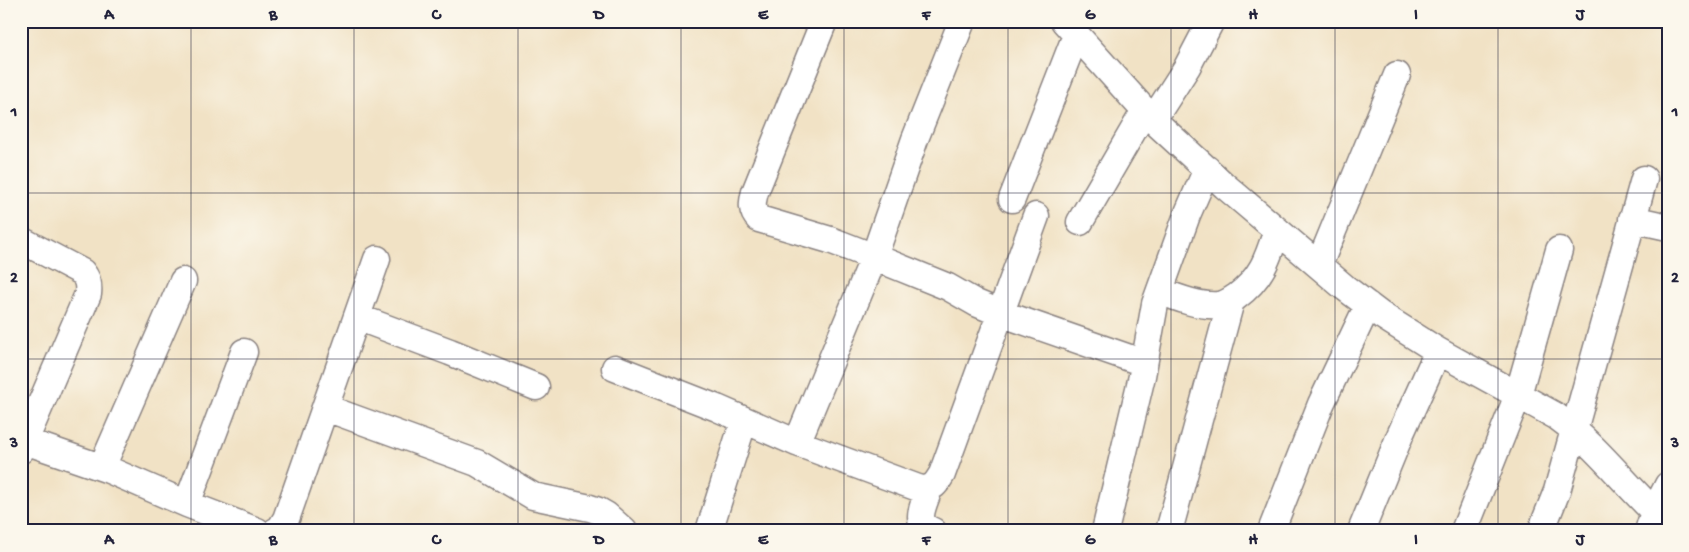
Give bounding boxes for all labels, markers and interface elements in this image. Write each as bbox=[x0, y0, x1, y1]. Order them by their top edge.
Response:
text: A bbox=[103, 7, 115, 26]
text: B bbox=[268, 7, 278, 26]
text: C bbox=[431, 7, 442, 26]
text: D bbox=[592, 7, 605, 26]
text: E bbox=[758, 7, 769, 26]
text: F bbox=[921, 7, 932, 26]
text: G bbox=[1085, 7, 1096, 26]
text: H bbox=[1248, 7, 1258, 26]
text: I bbox=[1414, 7, 1418, 26]
text: J bbox=[1575, 7, 1586, 26]
text: 1 bbox=[10, 104, 17, 123]
text: 1 bbox=[1671, 104, 1678, 123]
text: 2 bbox=[10, 270, 18, 289]
text: 2 bbox=[1671, 270, 1679, 289]
text: 3 bbox=[9, 435, 18, 454]
text: 3 bbox=[1670, 435, 1679, 454]
text: A bbox=[103, 532, 115, 551]
text: B bbox=[268, 532, 278, 551]
text: C bbox=[431, 532, 442, 551]
text: D bbox=[592, 532, 605, 551]
text: E bbox=[758, 532, 769, 551]
text: F bbox=[921, 532, 932, 551]
text: G bbox=[1085, 532, 1096, 551]
text: H bbox=[1248, 532, 1258, 551]
text: I bbox=[1414, 532, 1418, 551]
text: J bbox=[1575, 532, 1586, 551]

